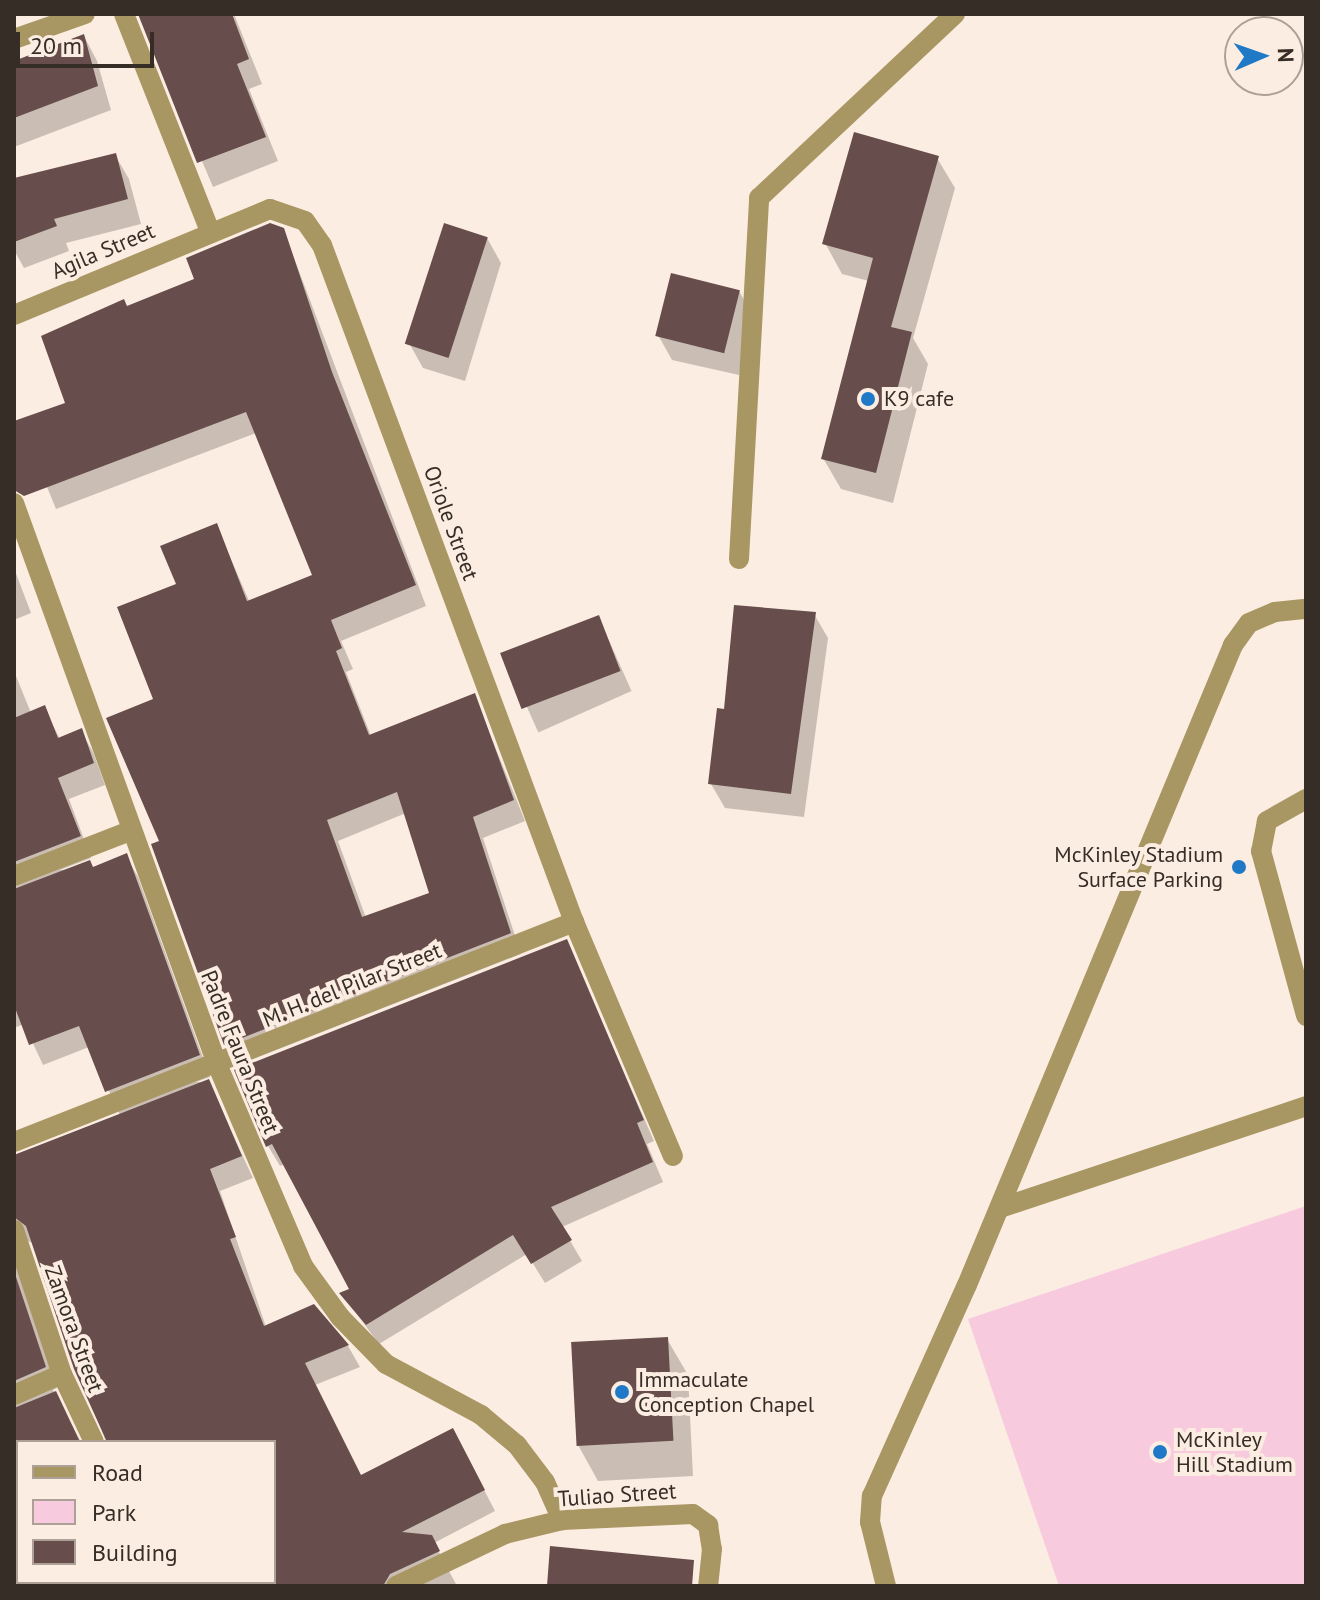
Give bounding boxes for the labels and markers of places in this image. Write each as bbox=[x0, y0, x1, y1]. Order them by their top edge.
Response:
place label: K9 cafe bbox=[884, 386, 954, 412]
marker: K9 cafe bbox=[859, 390, 877, 408]
place label: McKinley Stadium Surface Parking bbox=[1054, 841, 1223, 892]
marker: McKinley Stadium Surface Parking bbox=[1230, 858, 1248, 876]
place label: Immaculate Conception Chapel bbox=[638, 1366, 814, 1418]
marker: Immaculate Conception Chapel bbox=[613, 1383, 631, 1401]
place label: McKinley Hill Stadium bbox=[1176, 1426, 1293, 1478]
marker: McKinley Hill Stadium bbox=[1151, 1443, 1169, 1461]

